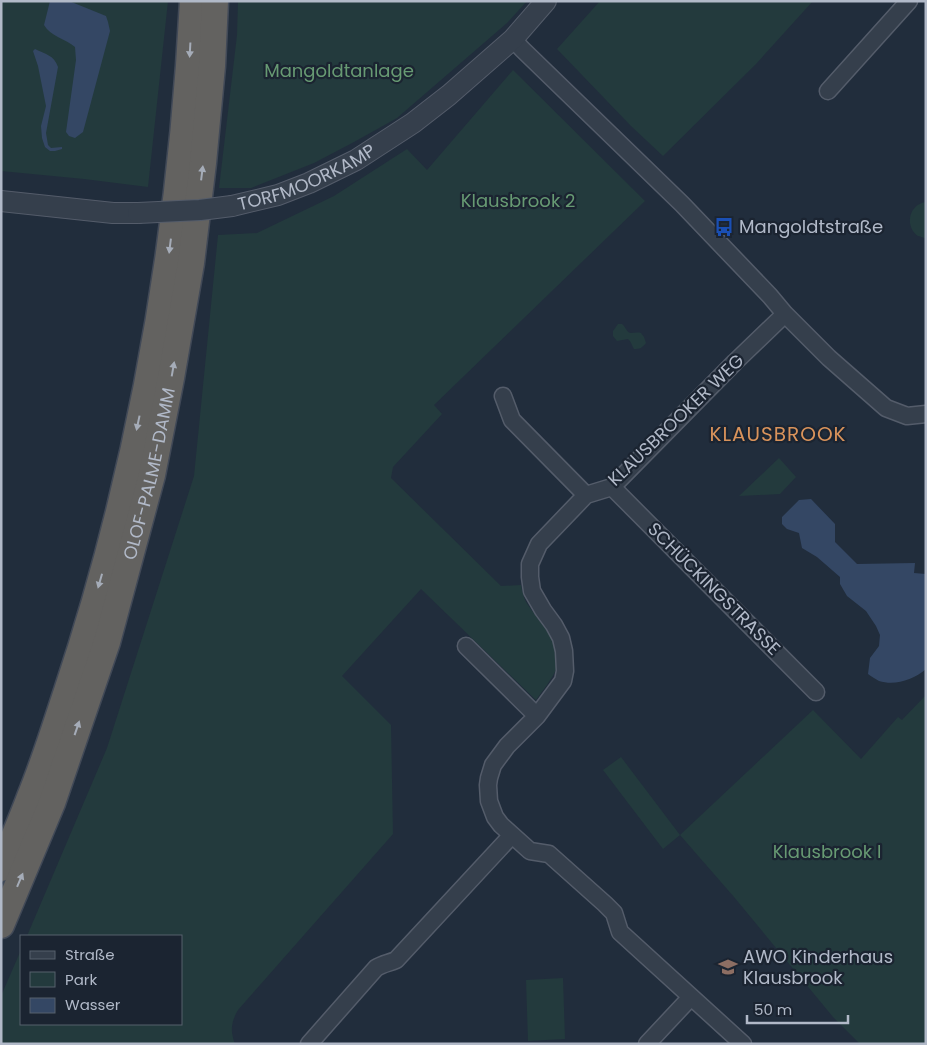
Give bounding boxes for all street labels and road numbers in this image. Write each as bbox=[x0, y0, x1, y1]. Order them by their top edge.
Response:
street label: TORFMOORKAMP bbox=[235, 138, 380, 216]
street label: KLAUSBROOKER WEG bbox=[602, 348, 749, 491]
street label: OLOF-PALME-DAMM bbox=[117, 385, 181, 562]
street label: SCHÜCKINGSTRASSE bbox=[642, 517, 786, 661]

